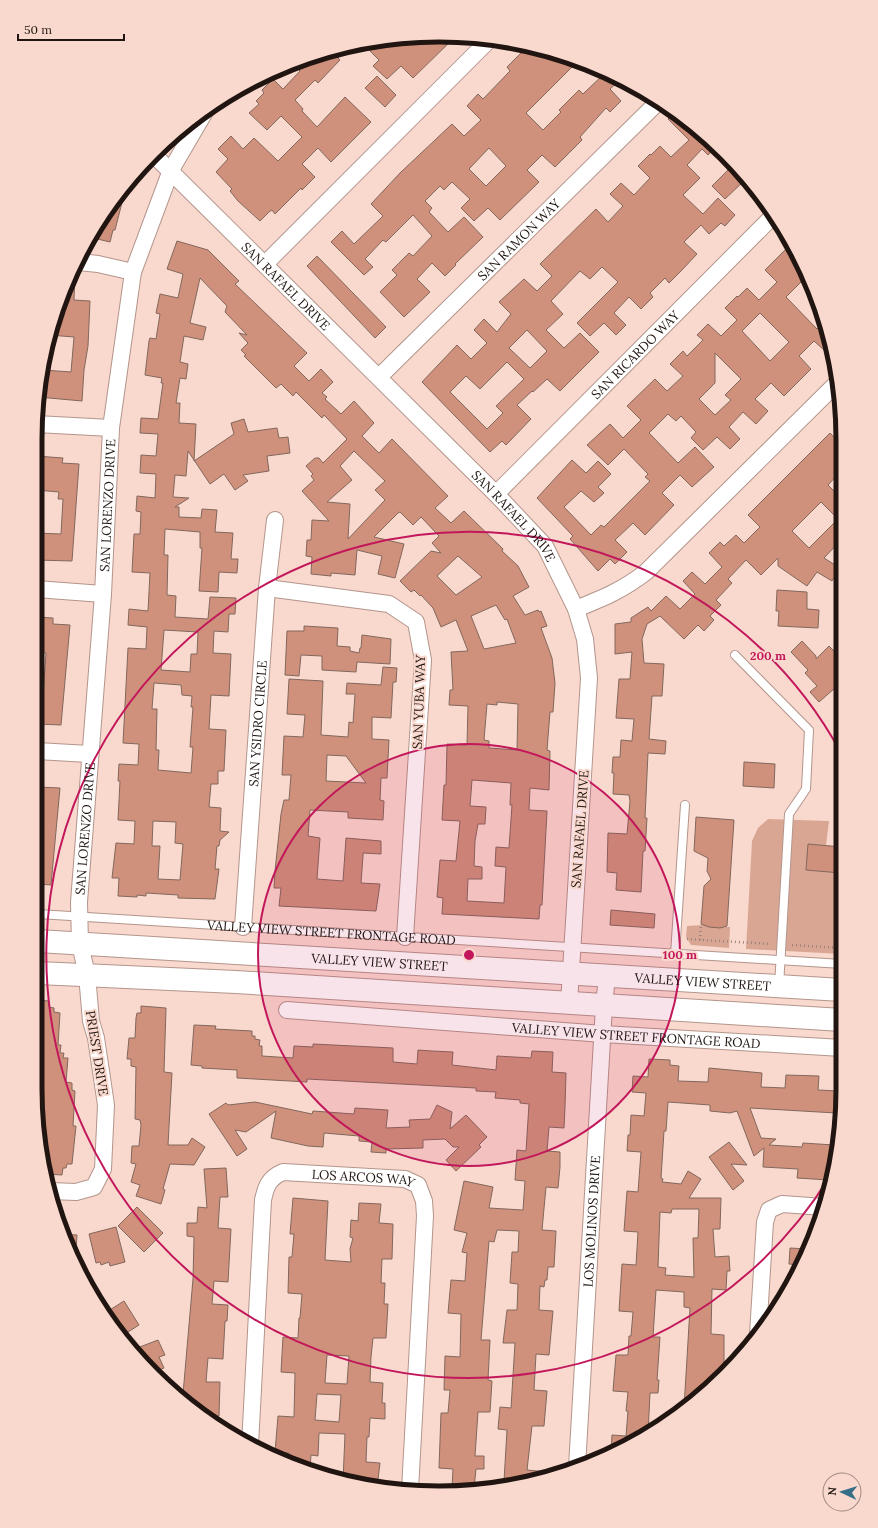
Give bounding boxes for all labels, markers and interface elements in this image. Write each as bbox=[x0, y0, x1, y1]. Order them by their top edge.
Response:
scale bar bbox=[18, 16, 124, 42]
text: 50 m bbox=[24, 22, 52, 37]
street label: SAN RAMON WAY bbox=[474, 194, 564, 284]
street label: SAN RAFAEL DRIVE bbox=[238, 238, 334, 334]
street label: SAN RICARDO WAY bbox=[587, 306, 683, 402]
street label: SAN LORENZO DRIVE bbox=[96, 439, 119, 572]
street label: SAN RAFAEL DRIVE bbox=[468, 466, 560, 564]
text: 200 m bbox=[750, 648, 786, 663]
street label: SAN YUBA WAY bbox=[409, 654, 429, 749]
street label: SAN YSIDRO CIRCLE bbox=[244, 660, 270, 787]
street label: SAN LORENZO DRIVE bbox=[71, 762, 98, 895]
street label: SAN RAFAEL DRIVE bbox=[567, 769, 593, 889]
street label: VALLEY VIEW STREET FRONTAGE ROAD bbox=[206, 916, 457, 948]
text: 100 m bbox=[663, 947, 697, 962]
centre of rings bbox=[462, 948, 476, 962]
street label: VALLEY VIEW STREET bbox=[310, 949, 449, 974]
street label: VALLEY VIEW STREET bbox=[633, 969, 772, 994]
street label: PRIEST DRIVE bbox=[82, 1009, 112, 1097]
street label: VALLEY VIEW STREET FRONTAGE ROAD bbox=[510, 1019, 761, 1052]
street label: LOS MOLINOS DRIVE bbox=[579, 1155, 604, 1288]
street label: LOS ARCOS WAY bbox=[311, 1165, 418, 1191]
north arrow bbox=[822, 1472, 862, 1512]
text: N bbox=[825, 1486, 839, 1496]

